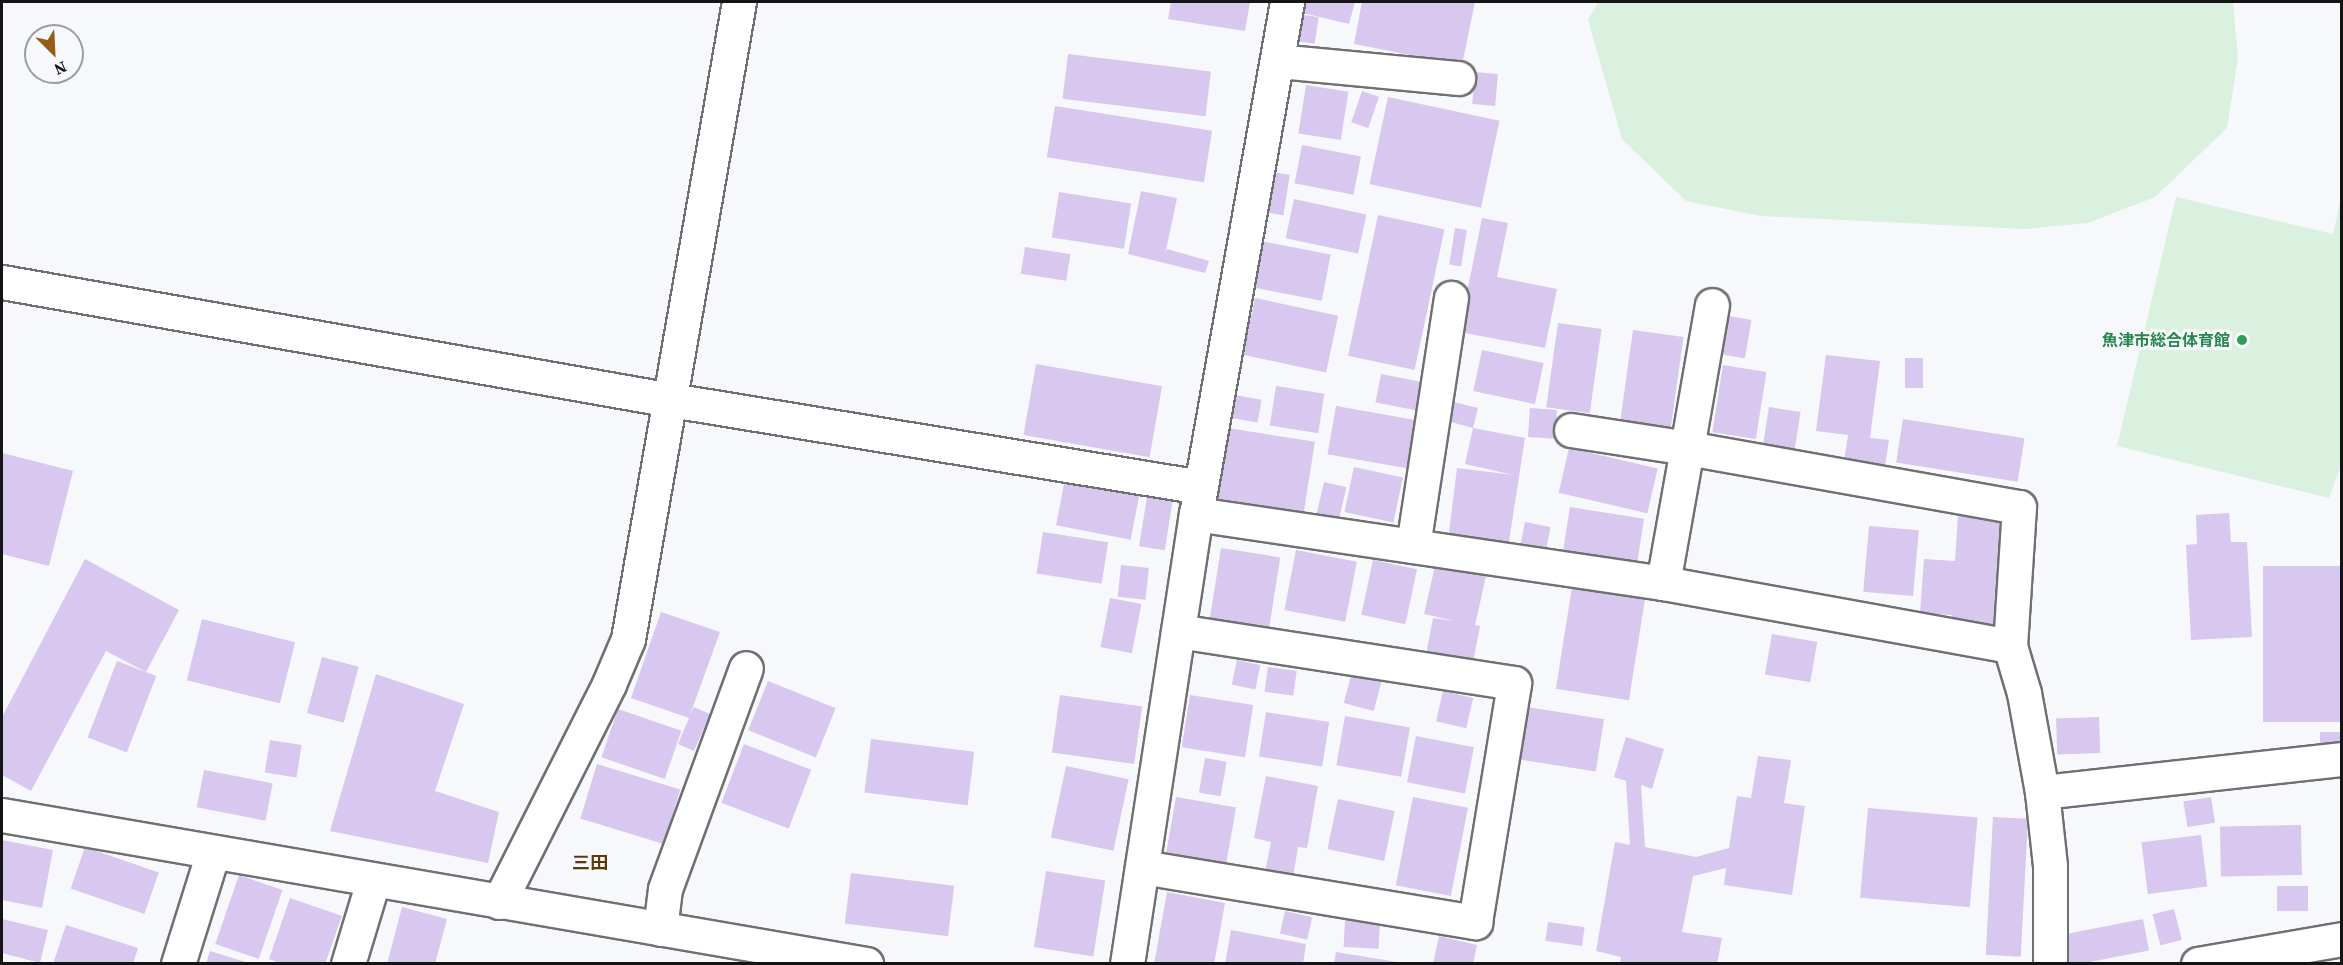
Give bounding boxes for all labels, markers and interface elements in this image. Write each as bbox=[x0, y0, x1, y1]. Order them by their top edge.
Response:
north arrow bbox=[24, 24, 84, 84]
text: N bbox=[51, 56, 70, 81]
place label: 魚津市総合体育館 bbox=[2102, 330, 2230, 350]
marker: 魚津市総合体育館 bbox=[2235, 333, 2249, 347]
district label: 三田 bbox=[572, 852, 608, 874]

